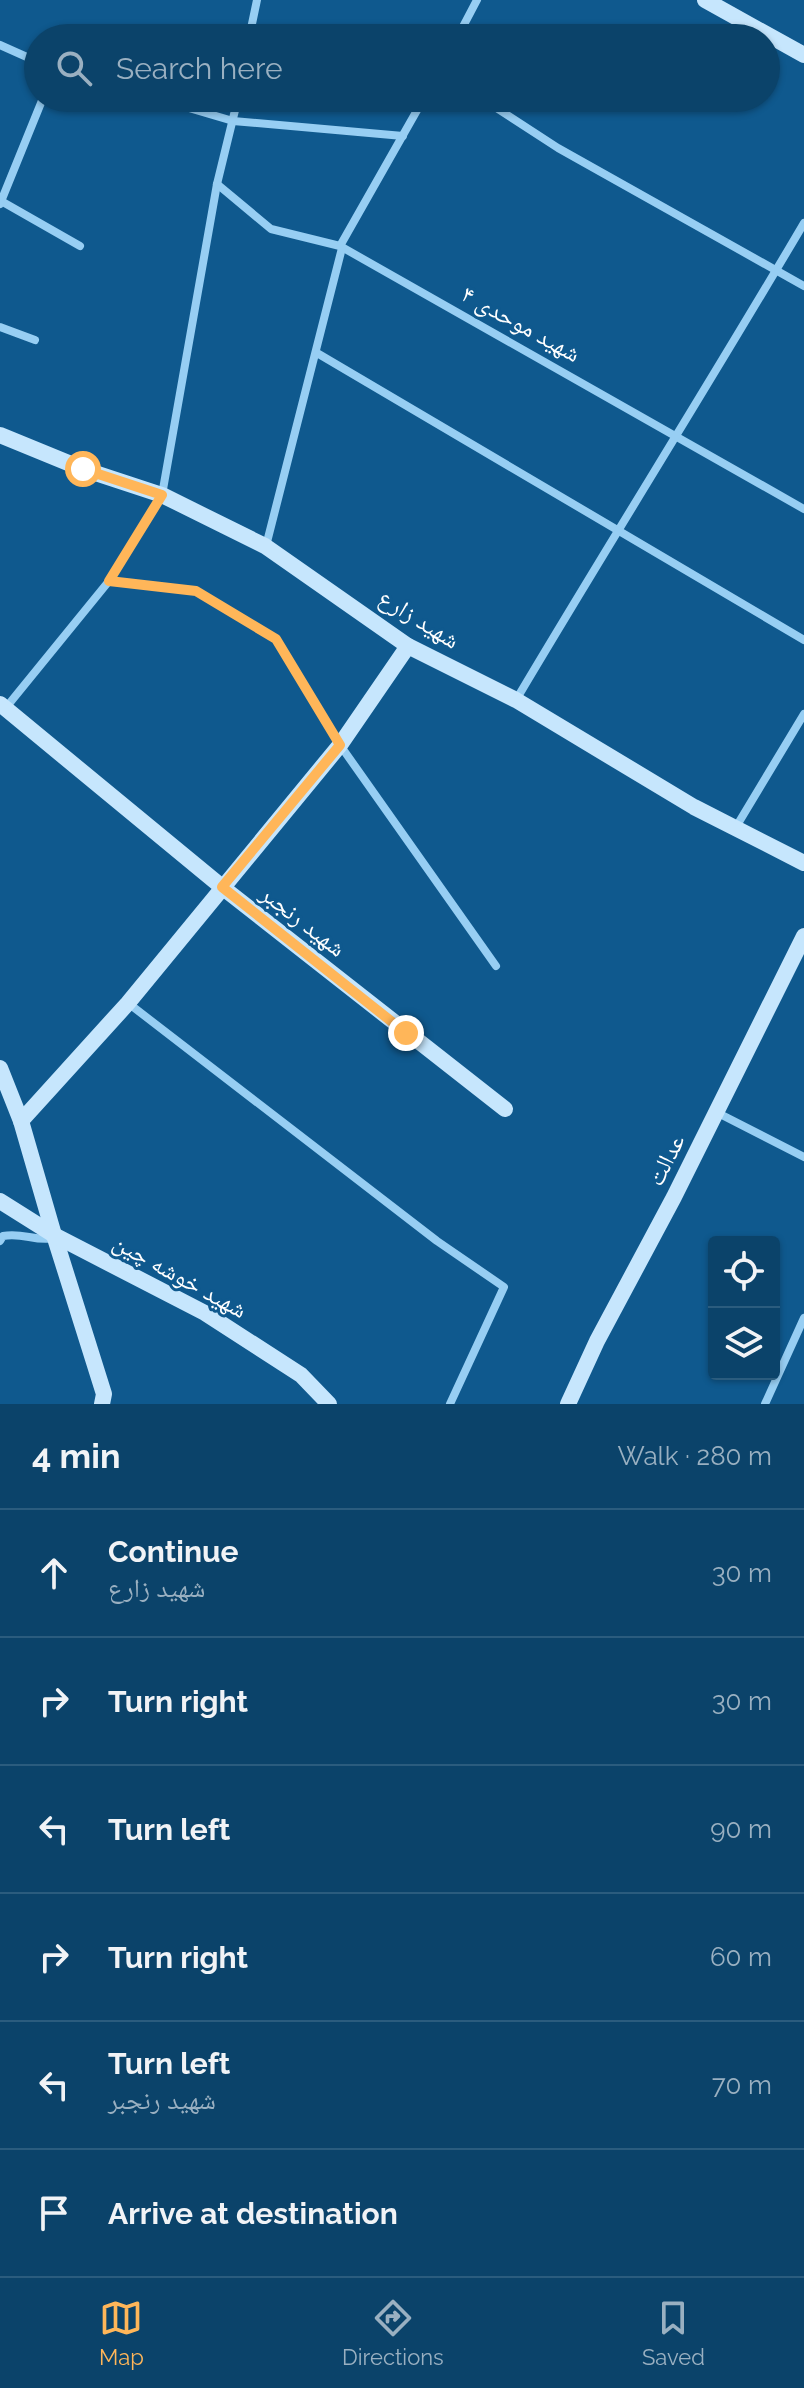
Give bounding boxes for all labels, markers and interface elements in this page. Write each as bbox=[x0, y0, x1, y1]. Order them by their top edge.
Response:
search box bbox=[24, 24, 780, 112]
icon: search bbox=[52, 46, 96, 90]
text: Search here bbox=[116, 51, 283, 86]
street label: شهید موحدی ۴ bbox=[457, 279, 586, 368]
route start bbox=[65, 451, 101, 487]
street label: شهید زارع bbox=[373, 582, 465, 656]
street label: شهید رنجبر bbox=[254, 878, 351, 963]
route end bbox=[388, 1015, 424, 1051]
street label: عدالت bbox=[640, 1129, 691, 1190]
street label: شهید خوشه چین bbox=[108, 1227, 252, 1324]
map controls bbox=[708, 1236, 780, 1380]
button: locate bbox=[708, 1236, 780, 1308]
button: layers bbox=[708, 1308, 780, 1380]
text: 4 min bbox=[32, 1436, 120, 1476]
text: Walk · 280 m bbox=[618, 1441, 772, 1471]
text: Continue bbox=[108, 1534, 239, 1569]
icon: ahead bbox=[32, 1551, 76, 1595]
text: 30 m bbox=[712, 1558, 772, 1588]
text: شهید زارع bbox=[108, 1573, 205, 1603]
icon: right bbox=[32, 1679, 76, 1723]
text: Turn right bbox=[108, 1684, 248, 1719]
text: 30 m bbox=[712, 1686, 772, 1716]
icon: left bbox=[32, 1807, 76, 1851]
text: Turn left bbox=[108, 1812, 230, 1847]
text: 90 m bbox=[710, 1814, 772, 1844]
icon: right bbox=[32, 1935, 76, 1979]
text: Turn right bbox=[108, 1940, 248, 1975]
text: 60 m bbox=[710, 1942, 772, 1972]
text: Turn left bbox=[108, 2046, 230, 2081]
icon: left bbox=[32, 2063, 76, 2107]
text: 70 m bbox=[712, 2070, 772, 2100]
text: شهید رنجبر bbox=[108, 2085, 216, 2115]
icon: arrive bbox=[32, 2191, 76, 2235]
text: Arrive at destination bbox=[108, 2196, 398, 2231]
tab: Map bbox=[99, 2296, 144, 2370]
tab: Directions bbox=[342, 2296, 444, 2370]
tab: Saved bbox=[642, 2296, 705, 2370]

